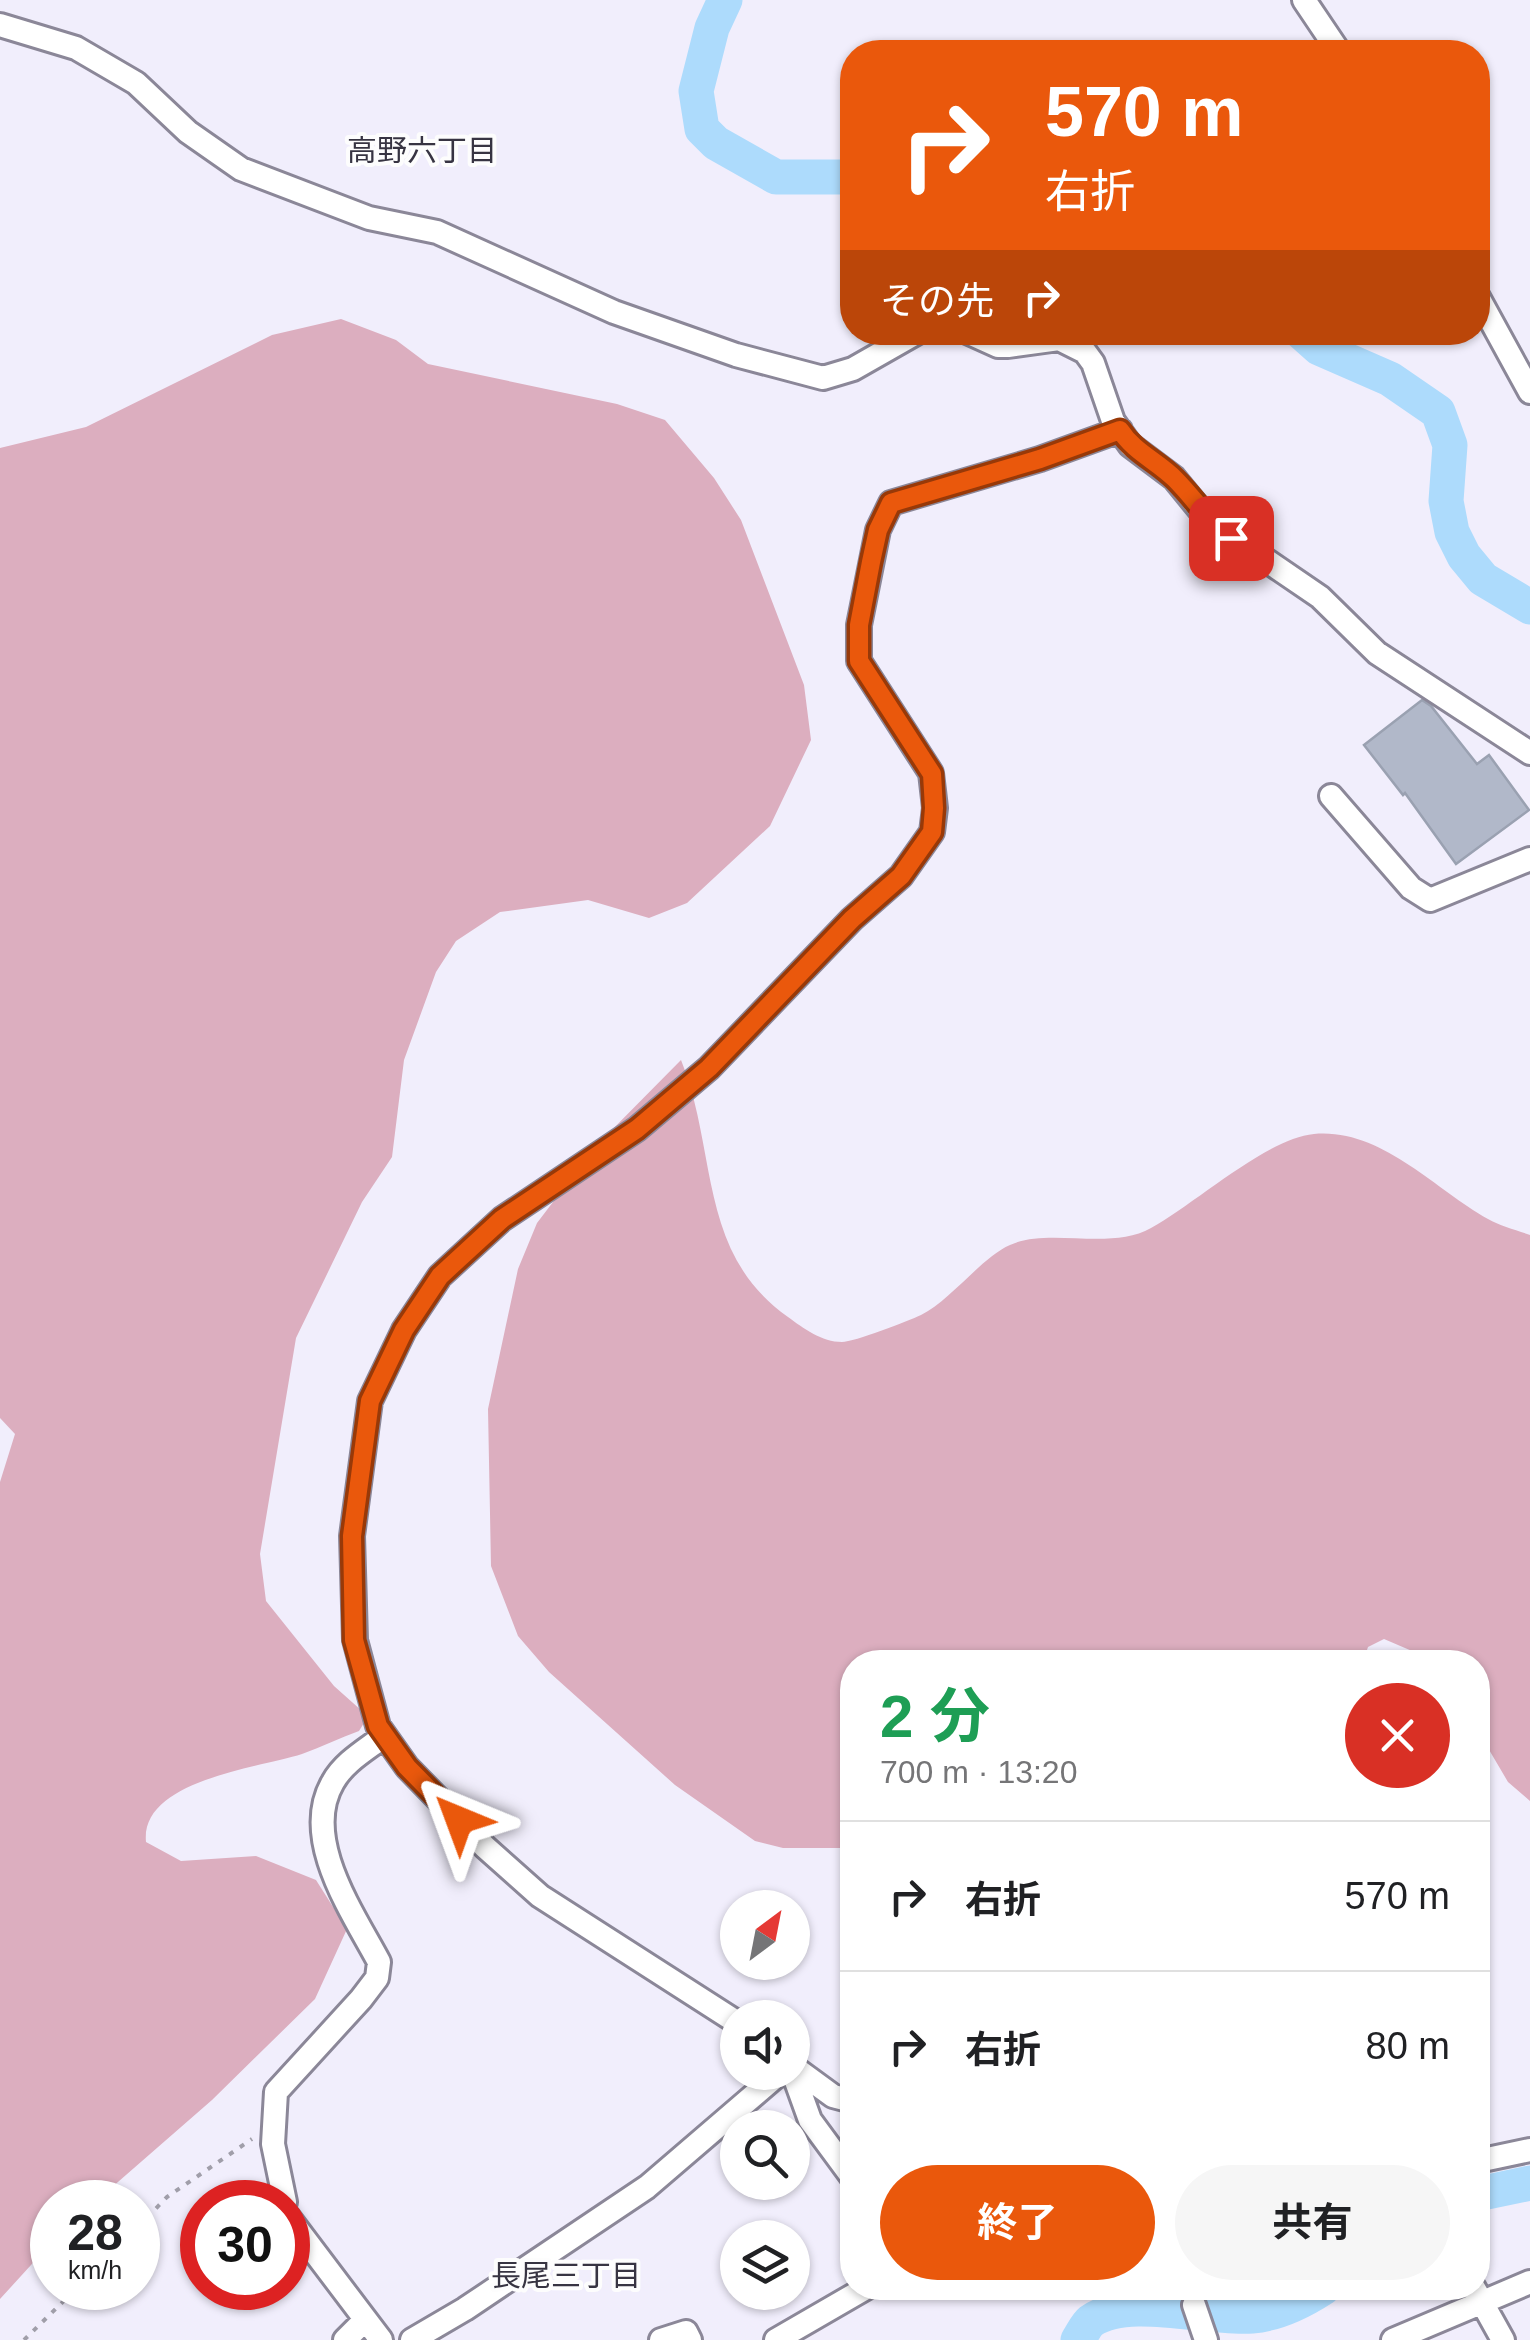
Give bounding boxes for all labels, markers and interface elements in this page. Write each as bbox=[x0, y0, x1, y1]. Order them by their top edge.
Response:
text: 570 m bbox=[1045, 73, 1243, 151]
icon: right bbox=[880, 80, 1010, 210]
district label: 高野六丁目 bbox=[347, 134, 497, 167]
text: 右折 bbox=[1045, 166, 1135, 217]
icon: right bbox=[1014, 270, 1069, 325]
text: その先 bbox=[880, 280, 994, 322]
pin bbox=[1189, 496, 1274, 581]
icon: arrive bbox=[1204, 511, 1259, 566]
text: 2 分 bbox=[880, 1683, 990, 1750]
button: close bbox=[1345, 1683, 1450, 1788]
text: 700 m · 13:20 bbox=[880, 1754, 1077, 1790]
position arrow bbox=[407, 1768, 511, 1872]
icon: right bbox=[880, 1869, 935, 1924]
text: 570 m bbox=[1344, 1875, 1450, 1917]
text: 右折 bbox=[965, 1879, 1041, 1921]
north arrow bbox=[720, 1890, 810, 1980]
map controls bbox=[720, 1890, 810, 2310]
button: sound bbox=[720, 2000, 810, 2090]
icon: right bbox=[880, 2019, 935, 2074]
text: 80 m bbox=[1366, 2025, 1450, 2067]
text: 右折 bbox=[965, 2029, 1041, 2071]
button: search bbox=[720, 2110, 810, 2200]
button: 終了 bbox=[880, 2165, 1155, 2280]
button: 共有 bbox=[1175, 2165, 1450, 2280]
speed limit sign: 30 bbox=[180, 2180, 310, 2310]
text: 28 bbox=[67, 2205, 123, 2261]
button: layers bbox=[720, 2220, 810, 2310]
text: km/h bbox=[68, 2256, 122, 2284]
district label: 長尾三丁目 bbox=[491, 2259, 641, 2292]

